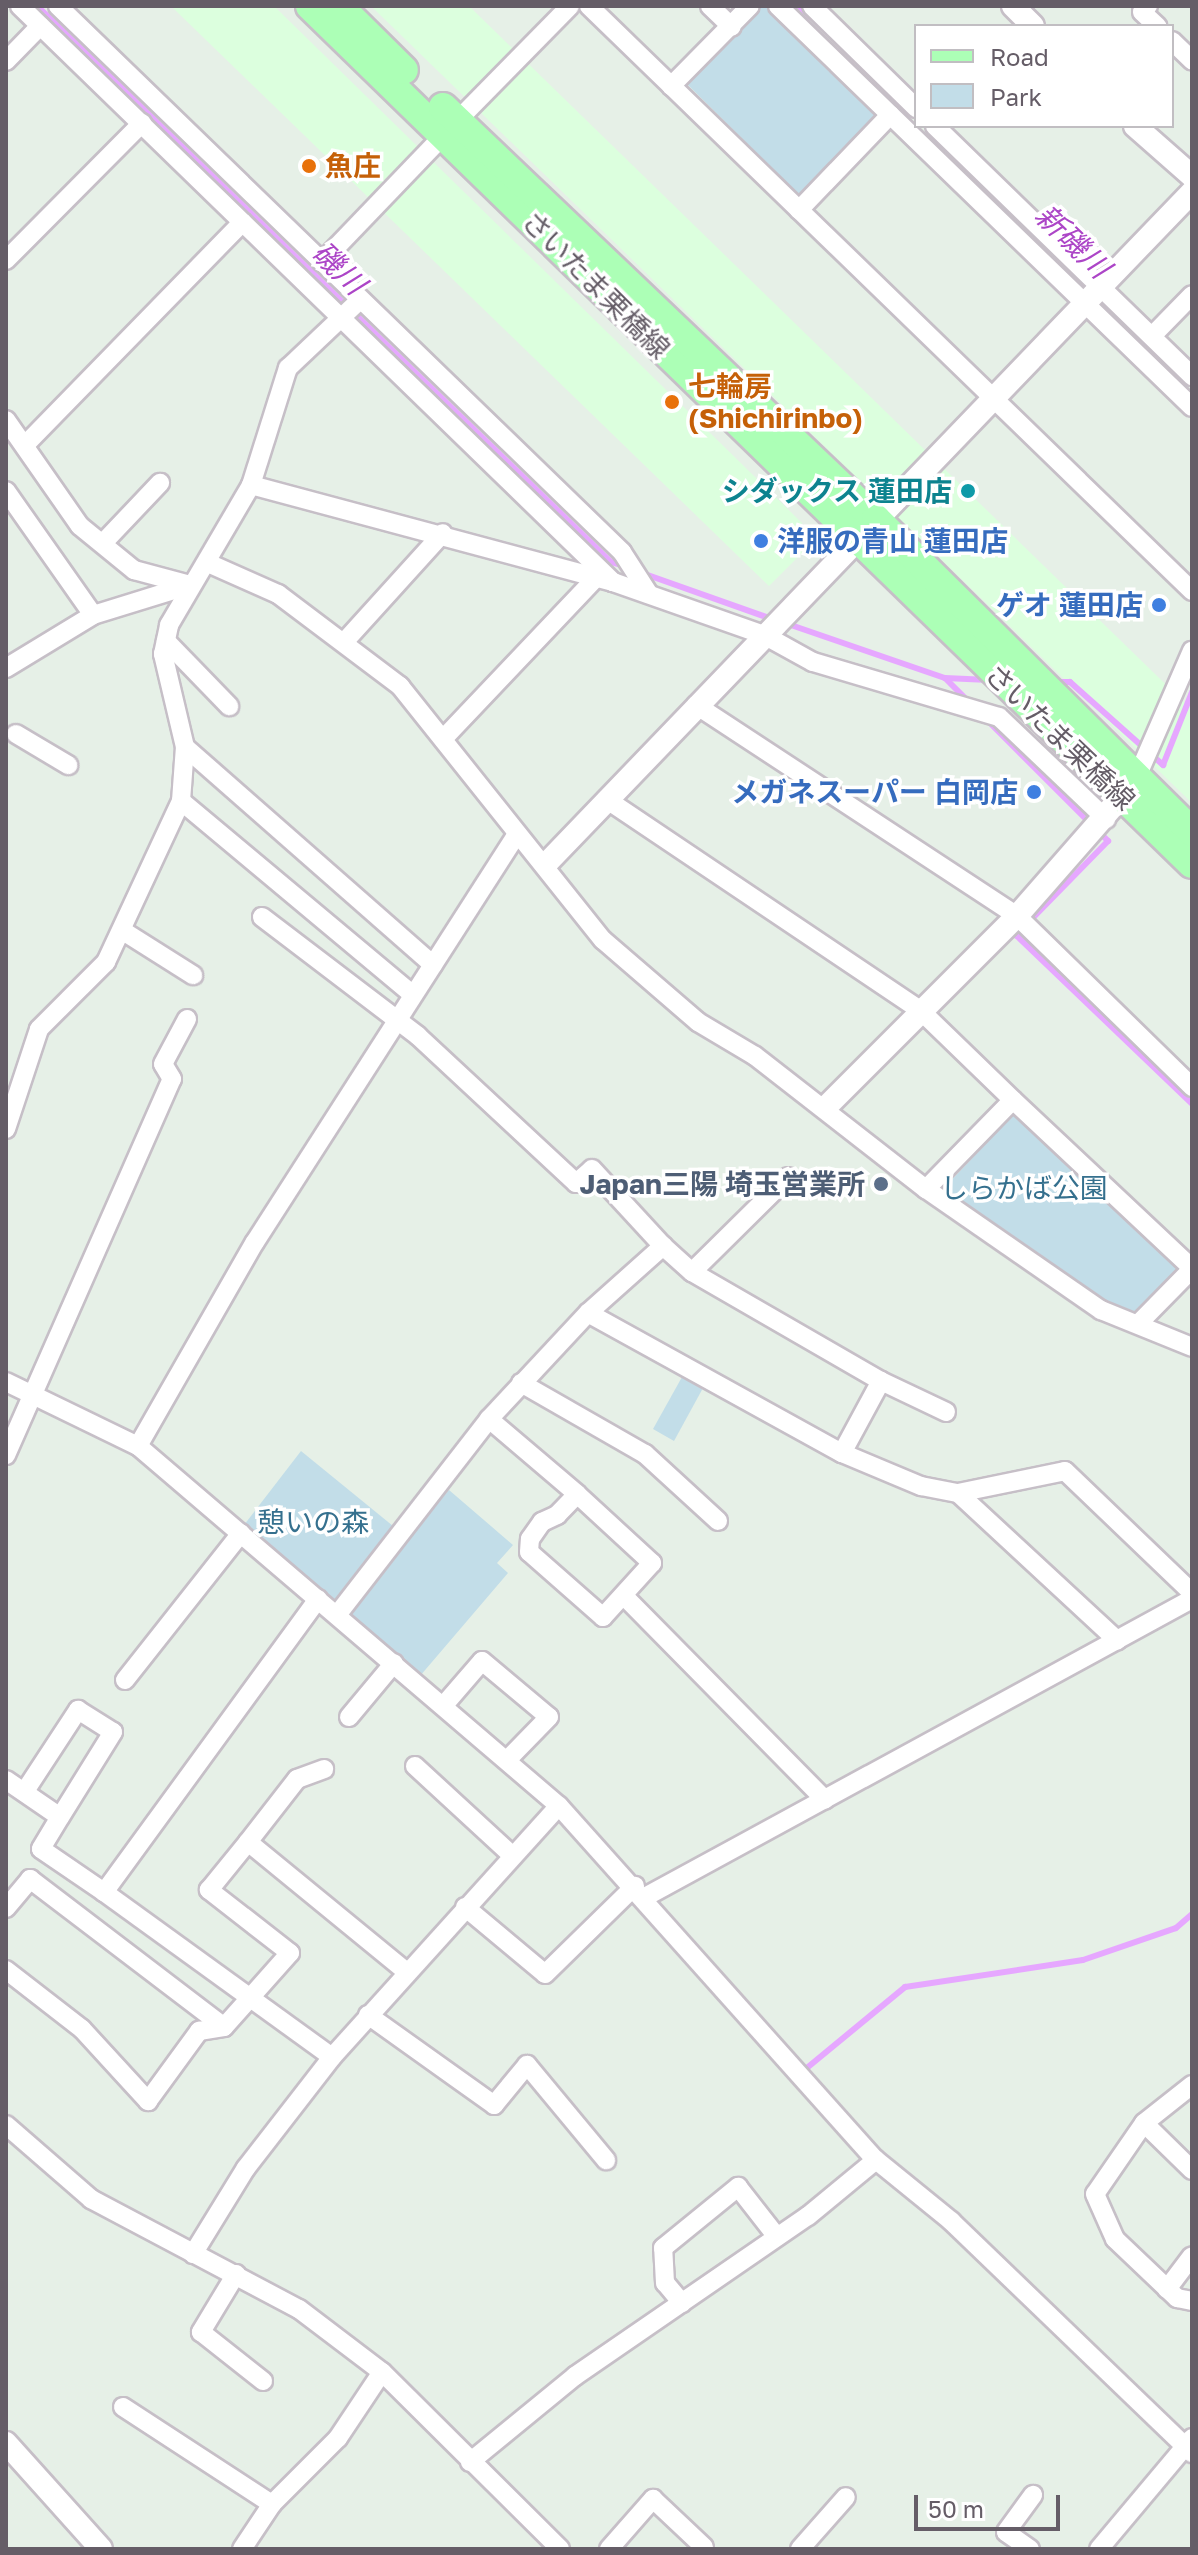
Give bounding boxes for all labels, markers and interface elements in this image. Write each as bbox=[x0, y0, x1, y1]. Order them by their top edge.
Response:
legend bbox=[914, 24, 1174, 128]
text: Road bbox=[990, 42, 1049, 71]
text: Park bbox=[990, 82, 1042, 111]
place label: 魚庄 bbox=[325, 149, 381, 183]
marker: 魚庄 bbox=[300, 157, 318, 175]
water label: 新磯川 bbox=[1028, 197, 1118, 285]
street label: さいたま栗橋線 bbox=[515, 204, 677, 366]
water label: 磯川 bbox=[305, 234, 373, 302]
place label: 七輪房 (Shichirinbo) bbox=[688, 369, 863, 435]
marker: 七輪房 (Shichirinbo) bbox=[663, 393, 681, 411]
place label: シダックス 蓮田店 bbox=[721, 474, 952, 508]
marker: シダックス 蓮田店 bbox=[959, 482, 977, 500]
place label: 洋服の青山 蓮田店 bbox=[777, 524, 1008, 558]
marker: 洋服の青山 蓮田店 bbox=[752, 532, 770, 550]
place label: ゲオ 蓮田店 bbox=[996, 588, 1143, 622]
marker: ゲオ 蓮田店 bbox=[1150, 596, 1168, 614]
street label: さいたま栗橋線 bbox=[978, 657, 1142, 817]
place label: メガネスーパー 白岡店 bbox=[731, 775, 1018, 809]
marker: メガネスーパー 白岡店 bbox=[1025, 783, 1043, 801]
place label: Japan三陽 埼玉営業所 bbox=[579, 1167, 865, 1201]
park label: しらかば公園 bbox=[940, 1171, 1108, 1205]
marker: Japan三陽 埼玉営業所 bbox=[872, 1175, 890, 1193]
park label: 憩いの森 bbox=[257, 1505, 369, 1539]
scale bar bbox=[918, 2479, 1064, 2529]
text: 50 m bbox=[928, 2494, 984, 2523]

